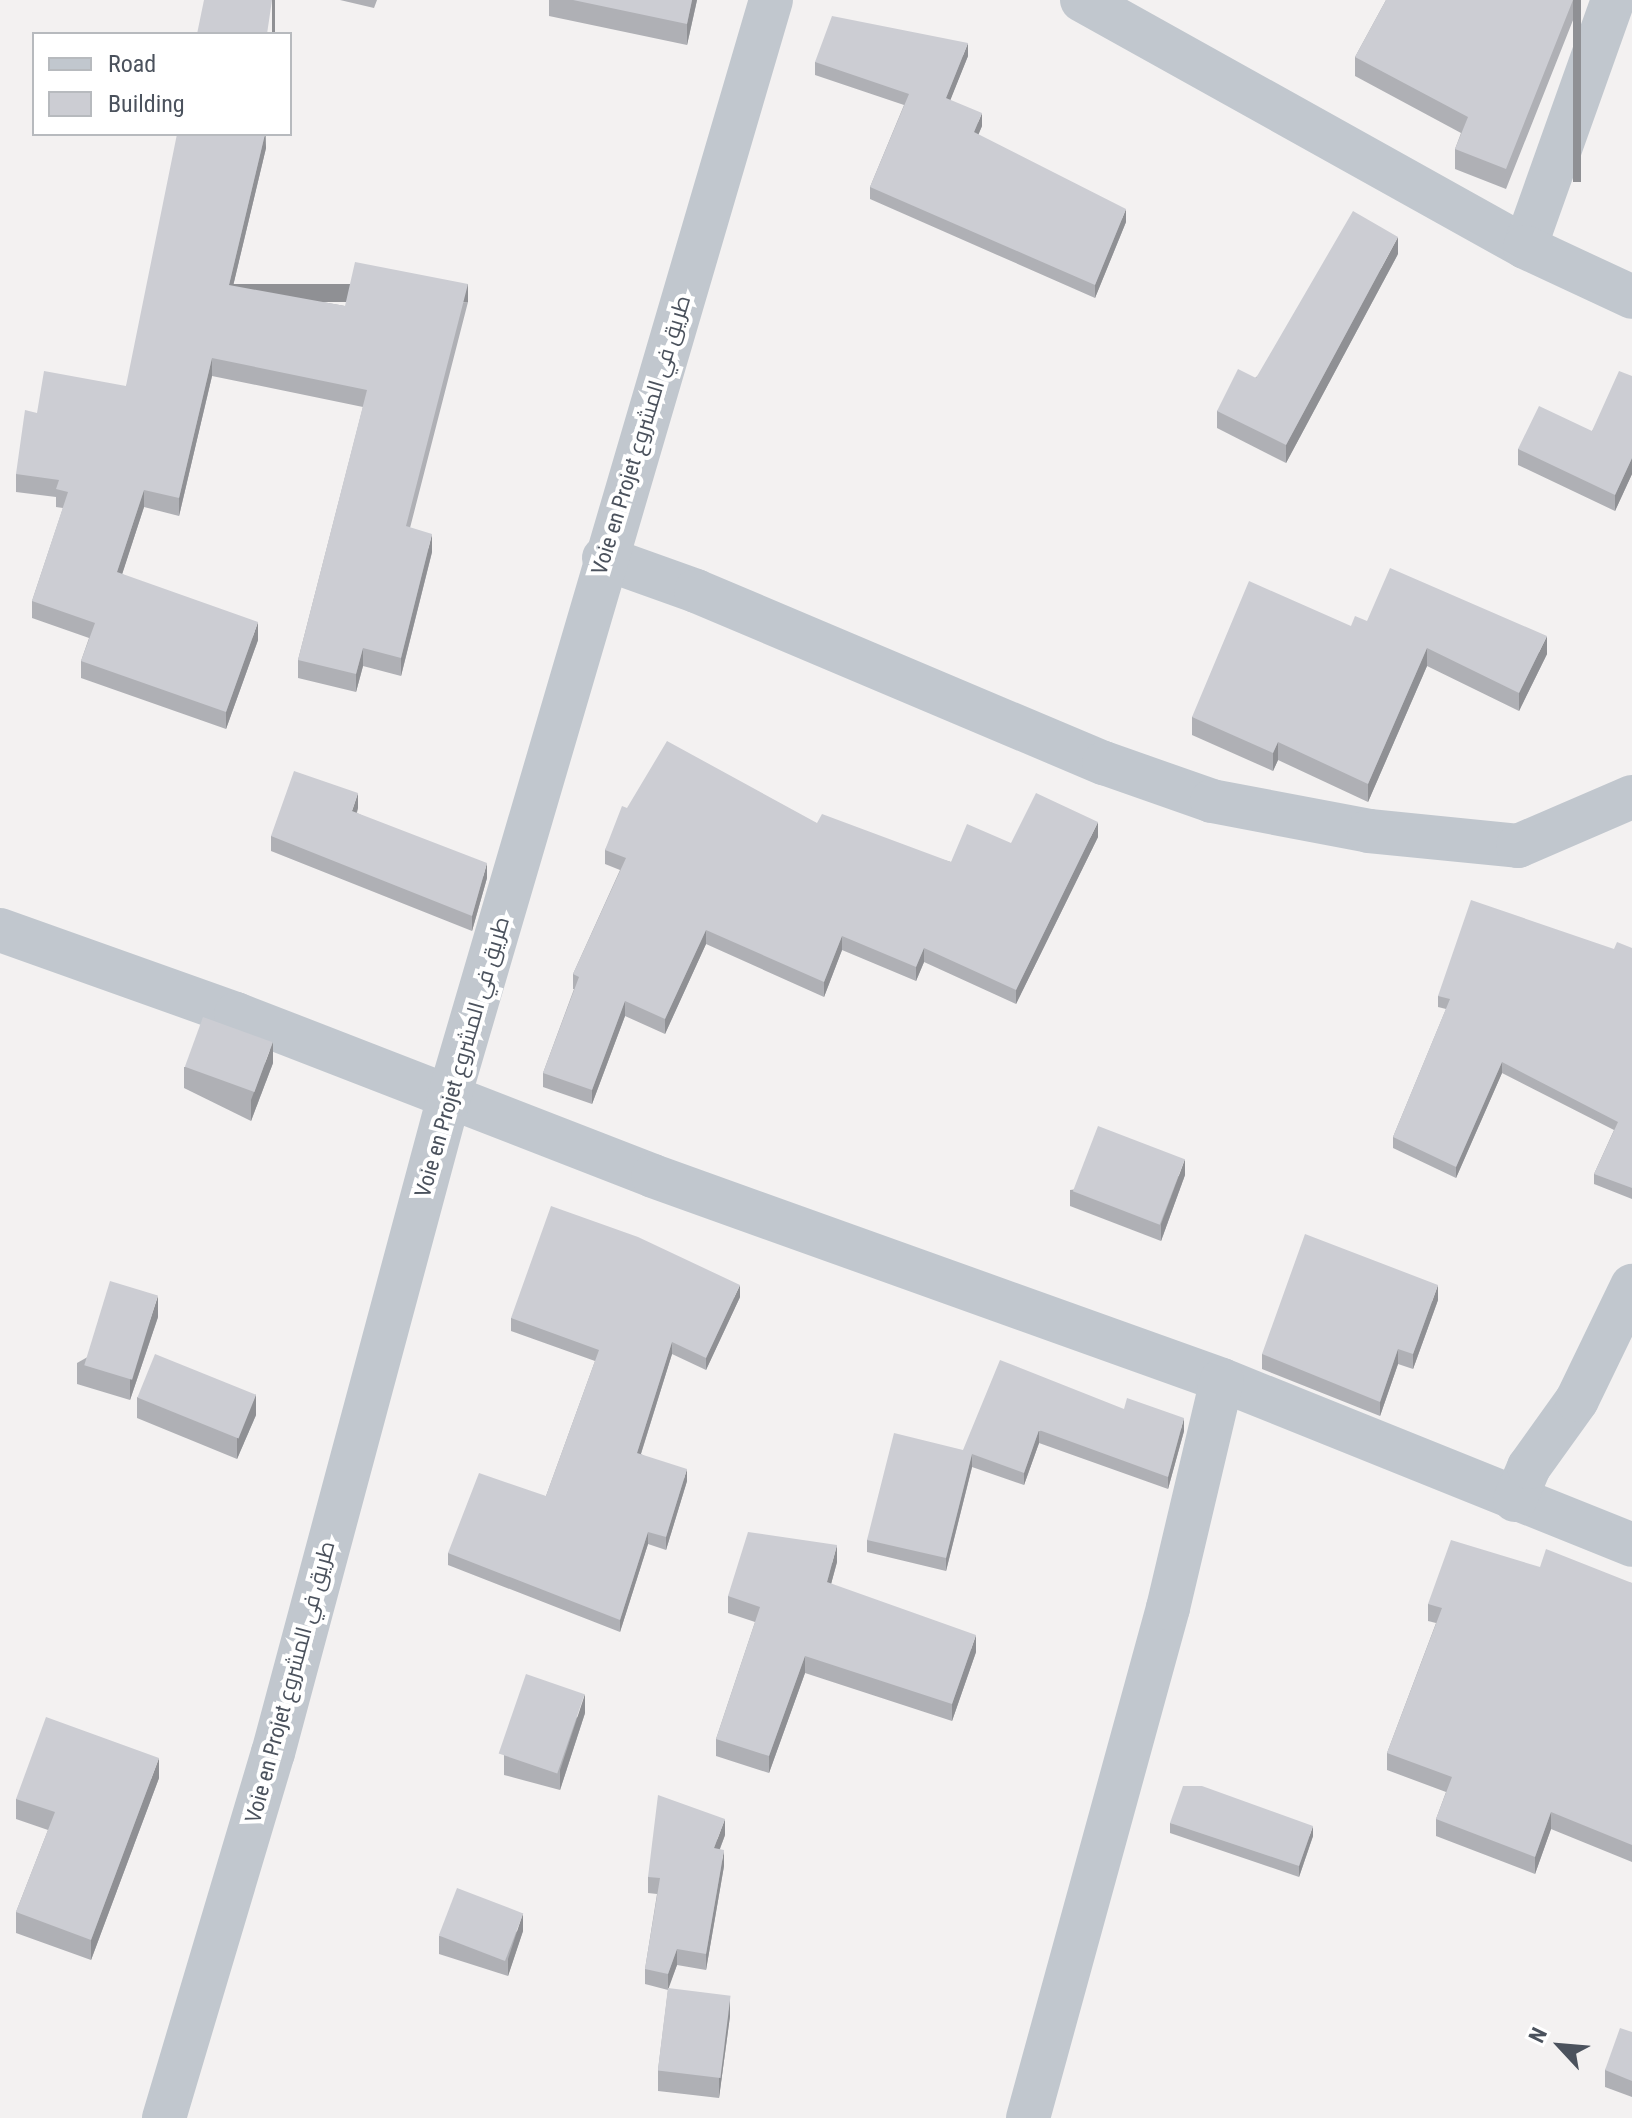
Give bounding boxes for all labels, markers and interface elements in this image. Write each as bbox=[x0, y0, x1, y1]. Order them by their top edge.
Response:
legend bbox=[32, 32, 292, 136]
text: Road bbox=[108, 50, 156, 78]
text: Building bbox=[108, 90, 185, 118]
street label: Voie en Projet طريق في المشروع bbox=[586, 292, 696, 578]
street label: Voie en Projet طريق في المشروع bbox=[409, 914, 515, 1200]
street label: Voie en Projet طريق في المشروع bbox=[240, 1538, 340, 1826]
north arrow bbox=[1520, 2006, 1600, 2086]
text: N bbox=[1524, 2024, 1552, 2047]

